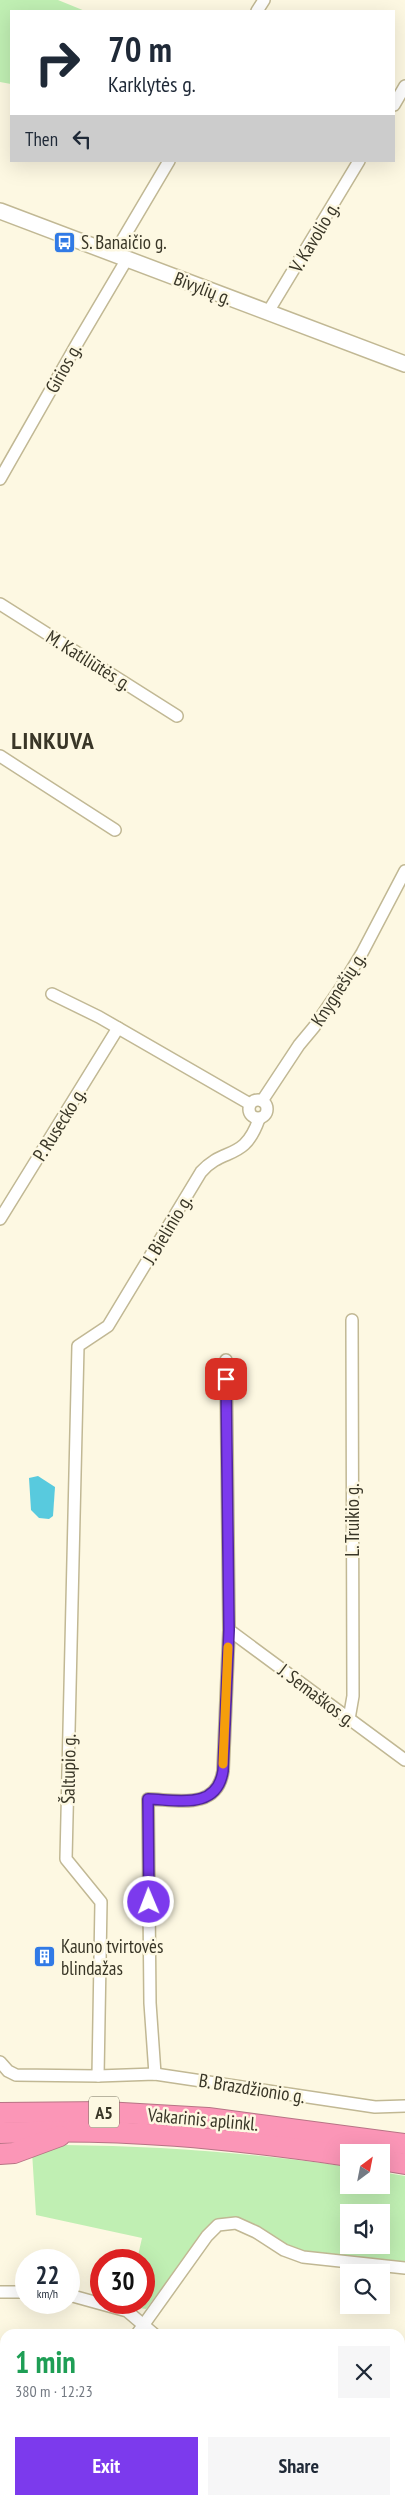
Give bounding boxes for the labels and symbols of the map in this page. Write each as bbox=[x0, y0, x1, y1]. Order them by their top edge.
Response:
street label: V. Kavolio g. bbox=[283, 197, 344, 277]
bus stop icon: S. Banaičio g. bbox=[53, 230, 77, 254]
place label: S. Banaičio g. bbox=[81, 230, 167, 254]
street label: Bivylių g. bbox=[171, 266, 235, 310]
street label: Girios g. bbox=[40, 339, 86, 397]
street label: M. Katiliūtės g. bbox=[42, 624, 136, 696]
district label: LINKUVA bbox=[11, 725, 95, 756]
street label: Knygnešių g. bbox=[305, 948, 371, 1030]
street label: P. Rusecko g. bbox=[27, 1083, 91, 1165]
street label: J. Bielinio g. bbox=[136, 1190, 197, 1269]
pin bbox=[205, 1358, 247, 1400]
street label: L. Truikio g. bbox=[340, 1483, 364, 1557]
street label: J. Semaškos g. bbox=[273, 1658, 360, 1732]
street label: Šaltupio g. bbox=[55, 1734, 81, 1804]
position arrow bbox=[122, 1875, 174, 1927]
place label: Kauno tvirtovės blindažas bbox=[61, 1934, 163, 1980]
building icon: Kauno tvirtovės blindažas bbox=[33, 1945, 57, 1969]
street label: B. Brazdžionio g. bbox=[197, 2068, 307, 2108]
road number: A5 bbox=[89, 2096, 119, 2128]
street label: Vakarinis aplinkl. bbox=[146, 2102, 259, 2136]
north arrow bbox=[340, 2144, 390, 2194]
speed limit sign: 30 bbox=[90, 2249, 155, 2314]

